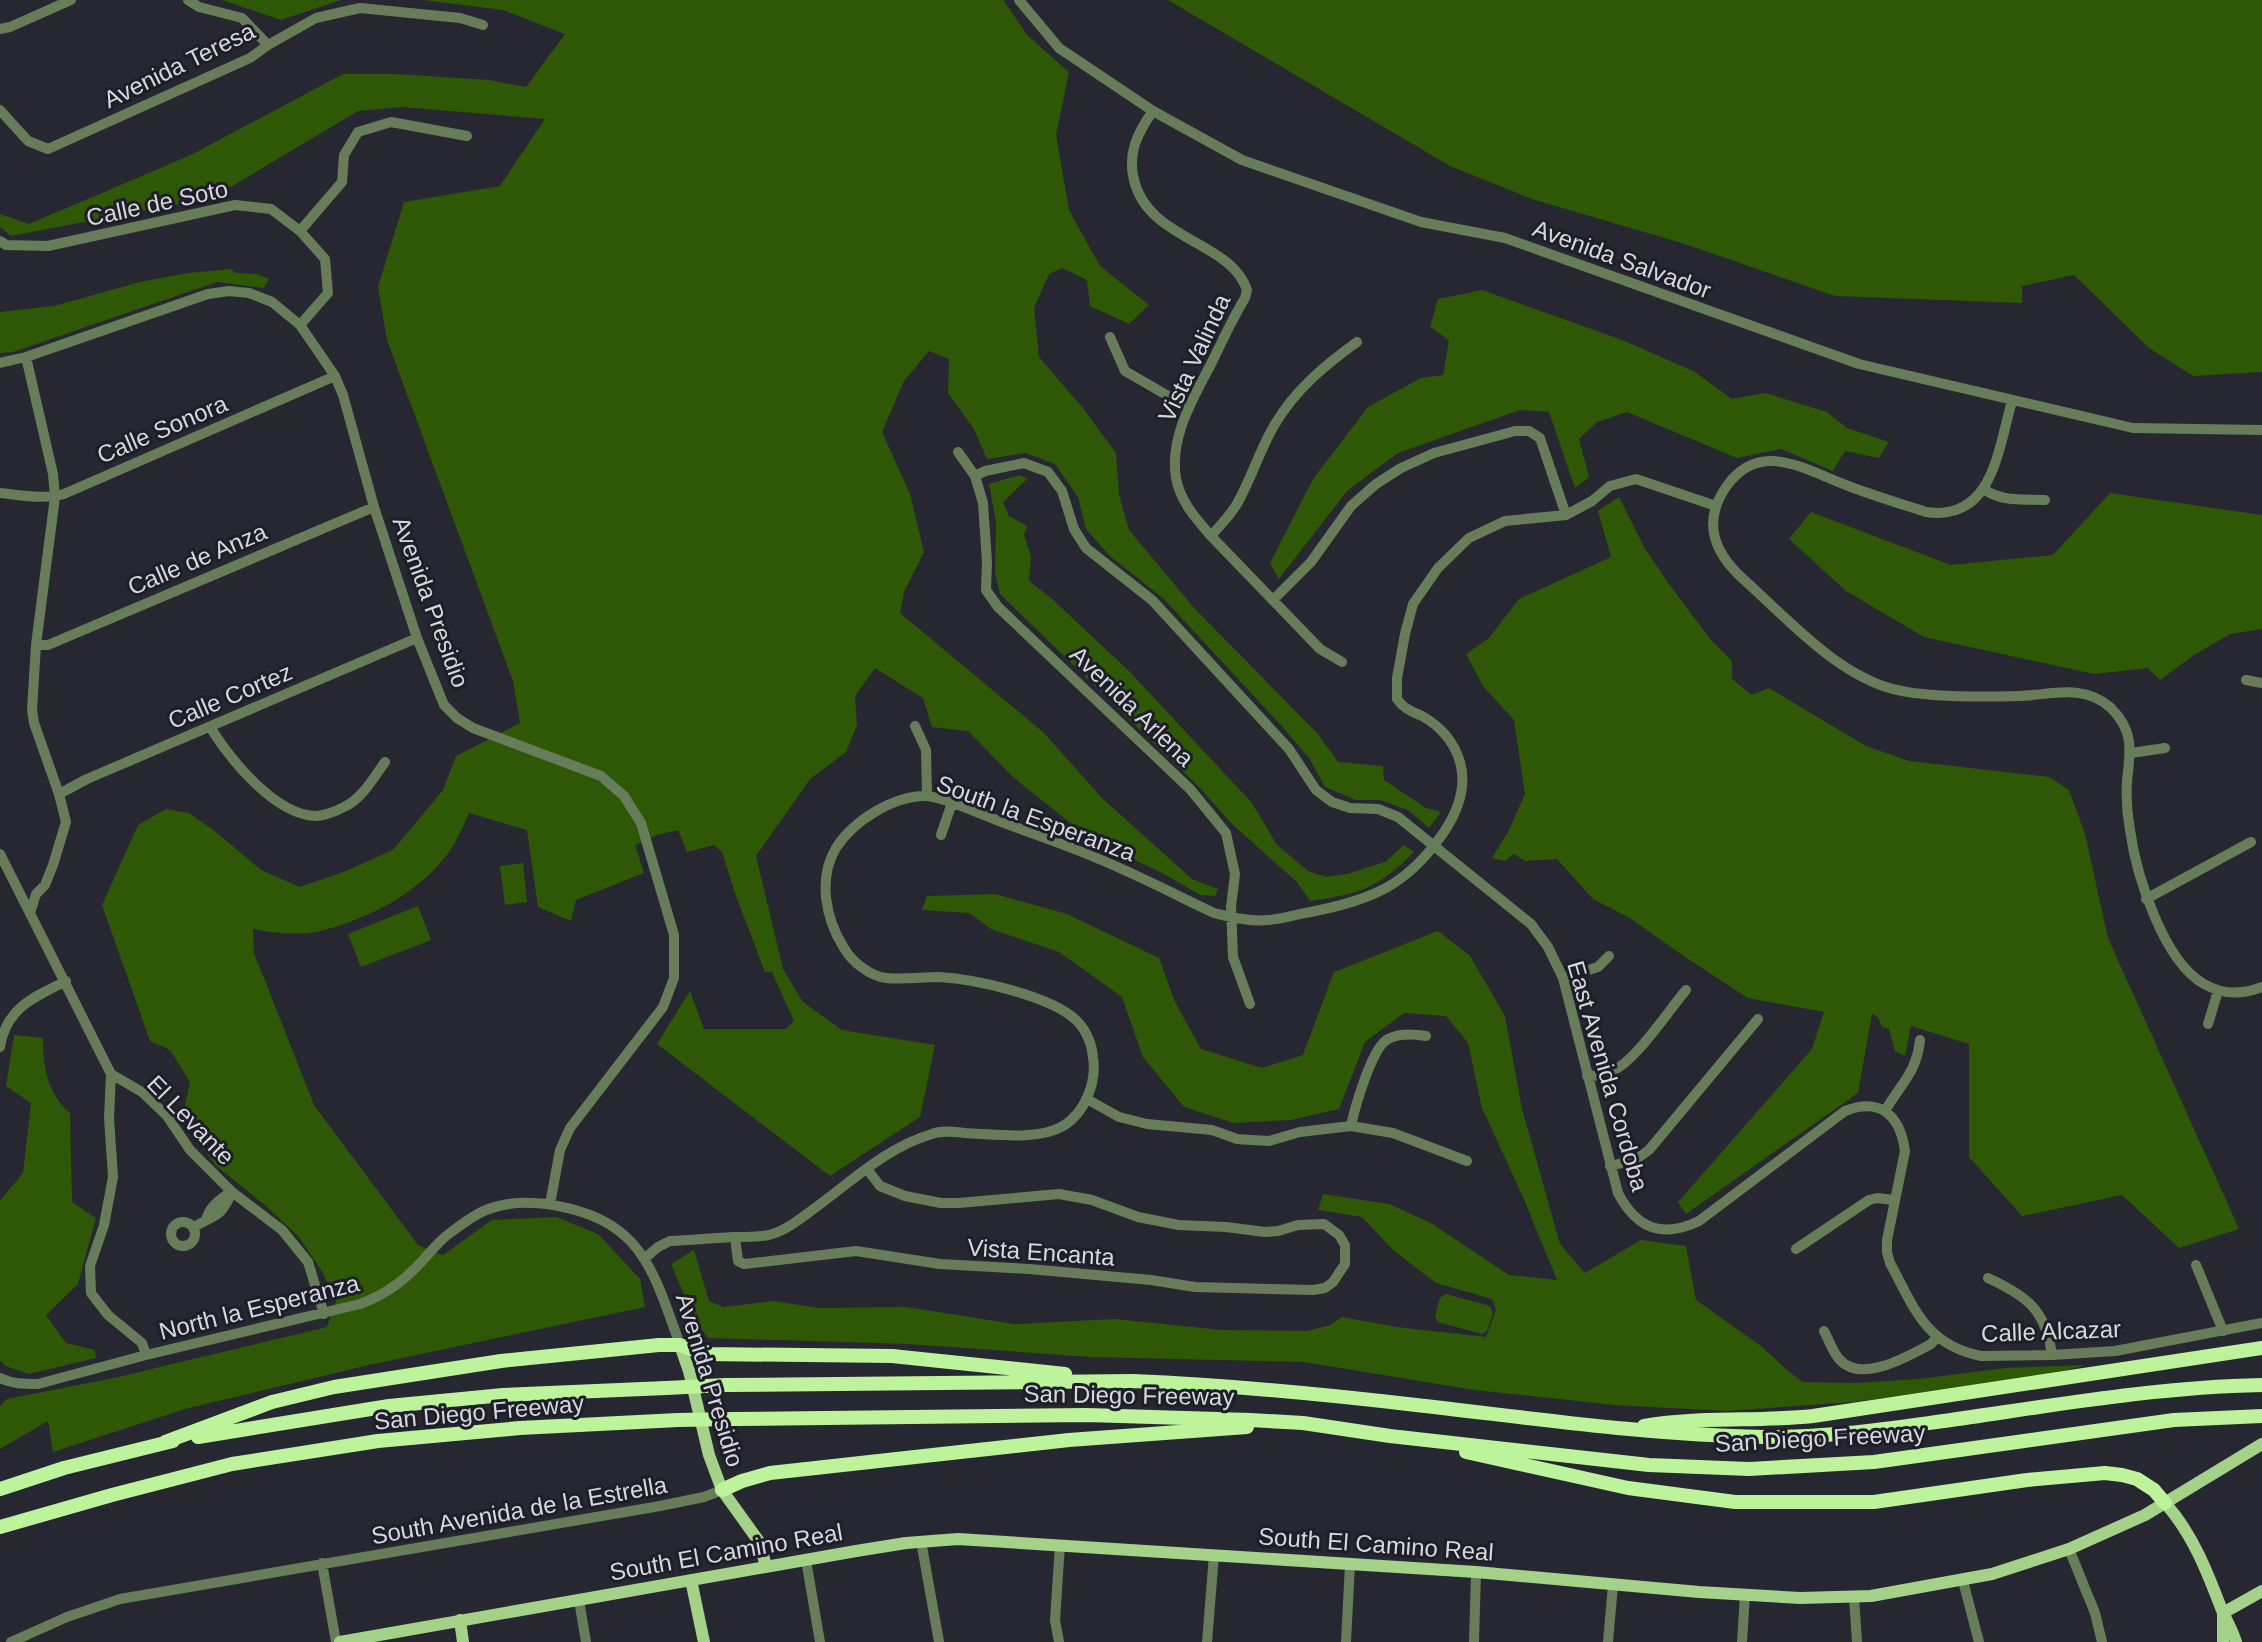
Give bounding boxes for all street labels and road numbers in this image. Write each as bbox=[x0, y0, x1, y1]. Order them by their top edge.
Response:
street label: Avenida Teresa bbox=[99, 17, 259, 113]
street label: Calle de Soto bbox=[84, 175, 230, 231]
street label: Avenida Salvador bbox=[1529, 214, 1715, 304]
street label: Vista Valinda bbox=[1153, 289, 1236, 426]
street label: Calle Sonora bbox=[93, 389, 232, 469]
street label: Avenida Presidio bbox=[388, 513, 474, 691]
street label: Calle de Anza bbox=[124, 517, 271, 600]
street label: Avenida Arlena bbox=[1065, 640, 1200, 772]
street label: Calle Cortez bbox=[164, 658, 296, 734]
street label: South la Esperanza bbox=[933, 769, 1140, 867]
street label: East Avenida Cordoba bbox=[1562, 958, 1654, 1195]
street label: El Levante bbox=[142, 1070, 240, 1170]
street label: Vista Encanta bbox=[966, 1233, 1116, 1271]
street label: North la Esperanza bbox=[156, 1269, 363, 1345]
street label: Avenida Presidio bbox=[671, 1290, 749, 1470]
street label: Calle Alcazar bbox=[1981, 1315, 2121, 1347]
street label: San Diego Freeway bbox=[1023, 1380, 1235, 1410]
street label: San Diego Freeway bbox=[373, 1389, 585, 1435]
street label: San Diego Freeway bbox=[1714, 1419, 1926, 1457]
street label: South Avenida de la Estrella bbox=[369, 1471, 670, 1549]
street label: South El Camino Real bbox=[607, 1518, 845, 1586]
street label: South El Camino Real bbox=[1257, 1522, 1495, 1566]

